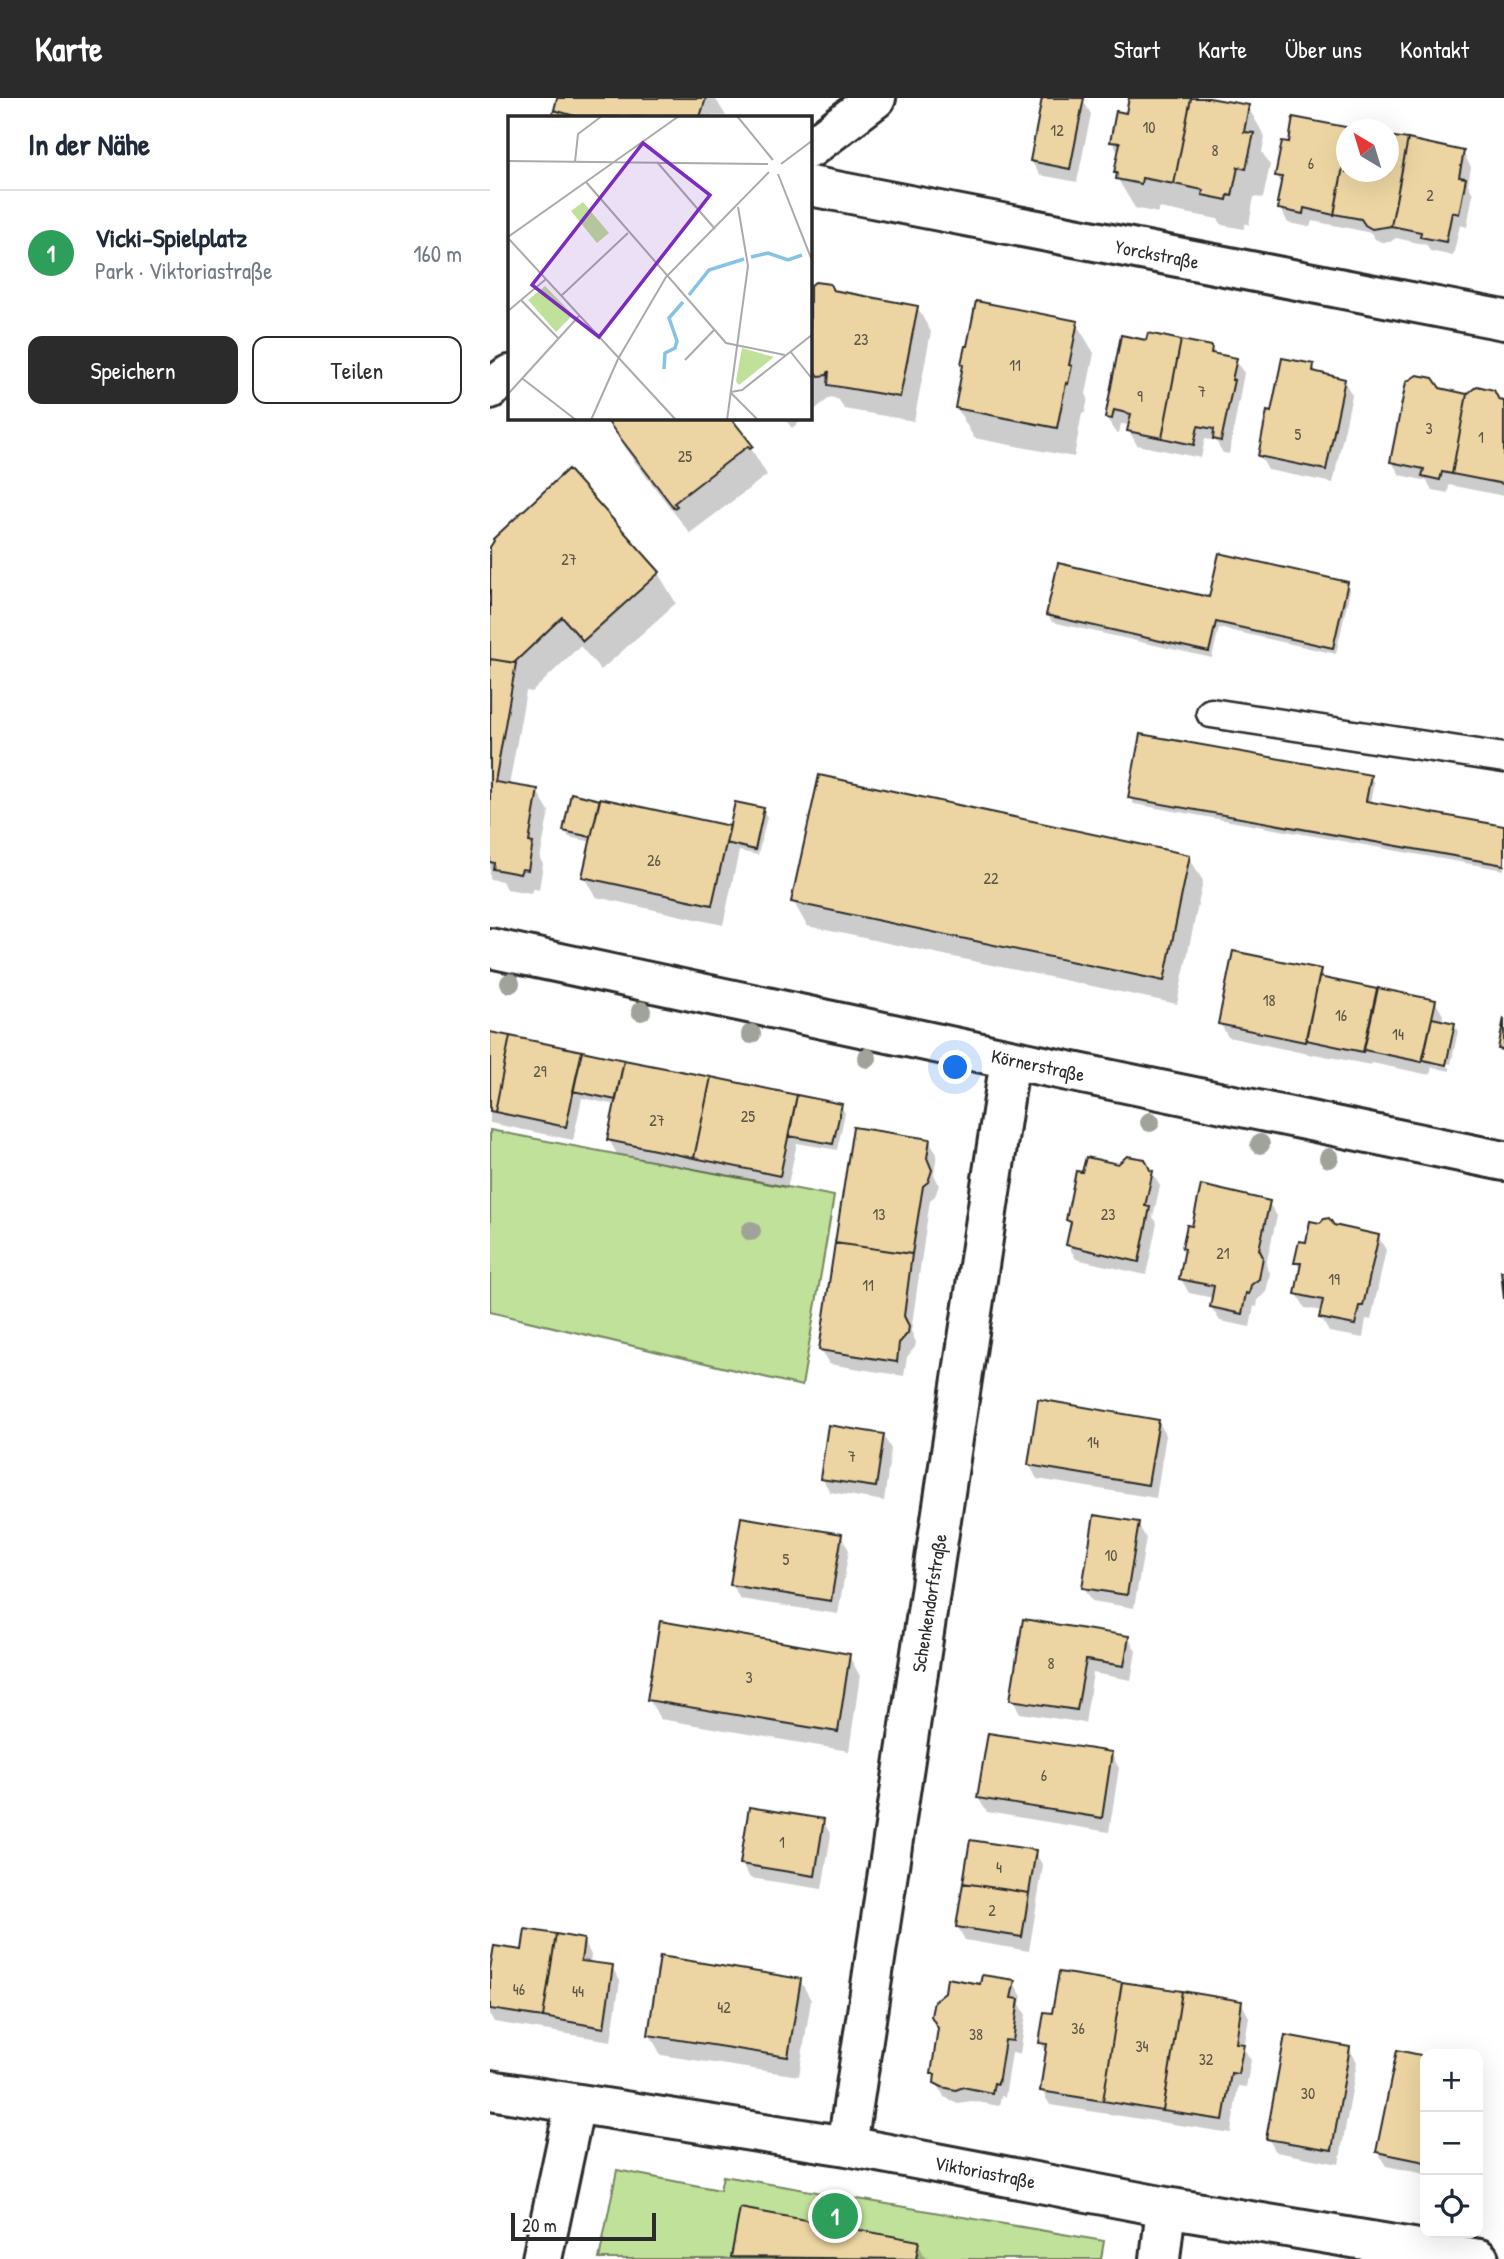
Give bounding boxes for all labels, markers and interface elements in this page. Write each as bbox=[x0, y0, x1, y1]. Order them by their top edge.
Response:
text: Karte bbox=[35, 27, 102, 71]
text: Start bbox=[1114, 33, 1160, 65]
text: Karte bbox=[1198, 33, 1247, 65]
text: Über uns bbox=[1285, 33, 1362, 65]
text: Kontakt bbox=[1400, 33, 1469, 65]
inset map bbox=[508, 116, 812, 420]
house number: 10 bbox=[1143, 116, 1155, 138]
house number: 12 bbox=[1050, 119, 1064, 141]
north arrow bbox=[1336, 119, 1399, 182]
text: In der Nähe bbox=[28, 124, 150, 164]
house number: 8 bbox=[1212, 139, 1219, 161]
house number: 6 bbox=[1308, 152, 1314, 174]
house number: 2 bbox=[1426, 184, 1434, 206]
text: Vicki-Spielplatz bbox=[95, 220, 247, 255]
street label: Yorckstraße bbox=[1113, 233, 1202, 275]
text: 1 bbox=[47, 238, 55, 269]
text: 160 m bbox=[413, 238, 462, 269]
text: Park · Viktoriastraße bbox=[95, 255, 272, 286]
house number: 23 bbox=[854, 328, 868, 350]
button: Speichern bbox=[28, 336, 238, 404]
button: Teilen bbox=[252, 336, 462, 404]
house number: 11 bbox=[1009, 354, 1021, 376]
house number: 7 bbox=[1198, 380, 1206, 402]
house number: 9 bbox=[1137, 385, 1143, 407]
house number: 3 bbox=[1425, 417, 1433, 439]
house number: 5 bbox=[1295, 423, 1302, 445]
house number: 1 bbox=[1478, 426, 1484, 448]
house number: 25 bbox=[678, 445, 692, 467]
house number: 27 bbox=[561, 548, 577, 570]
house number: 26 bbox=[647, 849, 661, 871]
house number: 22 bbox=[984, 867, 999, 889]
house number: 18 bbox=[1263, 989, 1275, 1011]
house number: 16 bbox=[1335, 1004, 1347, 1026]
house number: 14 bbox=[1392, 1023, 1404, 1045]
street label: Körnerstraße bbox=[989, 1042, 1087, 1088]
your location bbox=[938, 1050, 972, 1084]
house number: 29 bbox=[533, 1060, 547, 1082]
house number: 25 bbox=[741, 1105, 755, 1127]
house number: 27 bbox=[649, 1109, 665, 1131]
house number: 13 bbox=[873, 1203, 885, 1225]
house number: 23 bbox=[1101, 1203, 1115, 1225]
house number: 21 bbox=[1216, 1242, 1230, 1264]
house number: 19 bbox=[1328, 1268, 1340, 1290]
house number: 11 bbox=[862, 1274, 874, 1296]
house number: 14 bbox=[1087, 1431, 1099, 1453]
house number: 7 bbox=[848, 1445, 856, 1467]
street label: Schenkendorfstraße bbox=[905, 1532, 953, 1674]
house number: 10 bbox=[1105, 1544, 1117, 1566]
house number: 5 bbox=[783, 1548, 790, 1570]
house number: 8 bbox=[1048, 1652, 1055, 1674]
house number: 3 bbox=[745, 1666, 753, 1688]
house number: 6 bbox=[1041, 1764, 1047, 1786]
house number: 1 bbox=[779, 1831, 785, 1853]
house number: 4 bbox=[996, 1856, 1002, 1878]
house number: 2 bbox=[988, 1899, 996, 1921]
house number: 46 bbox=[513, 1978, 525, 2000]
house number: 44 bbox=[572, 1980, 584, 2002]
house number: 42 bbox=[717, 1996, 731, 2018]
house number: 36 bbox=[1071, 2017, 1085, 2039]
house number: 38 bbox=[969, 2023, 983, 2045]
house number: 34 bbox=[1135, 2035, 1149, 2057]
house number: 32 bbox=[1199, 2048, 1214, 2070]
map controls bbox=[1420, 2049, 1483, 2238]
button: + bbox=[1420, 2049, 1483, 2112]
house number: 30 bbox=[1301, 2082, 1315, 2104]
button: − bbox=[1420, 2112, 1483, 2175]
street label: Viktoriastraße bbox=[932, 2149, 1038, 2195]
button: locate bbox=[1420, 2175, 1483, 2238]
pin: 1 bbox=[812, 2190, 858, 2242]
scale bar bbox=[511, 2210, 656, 2242]
text: 20 m bbox=[522, 2212, 557, 2238]

